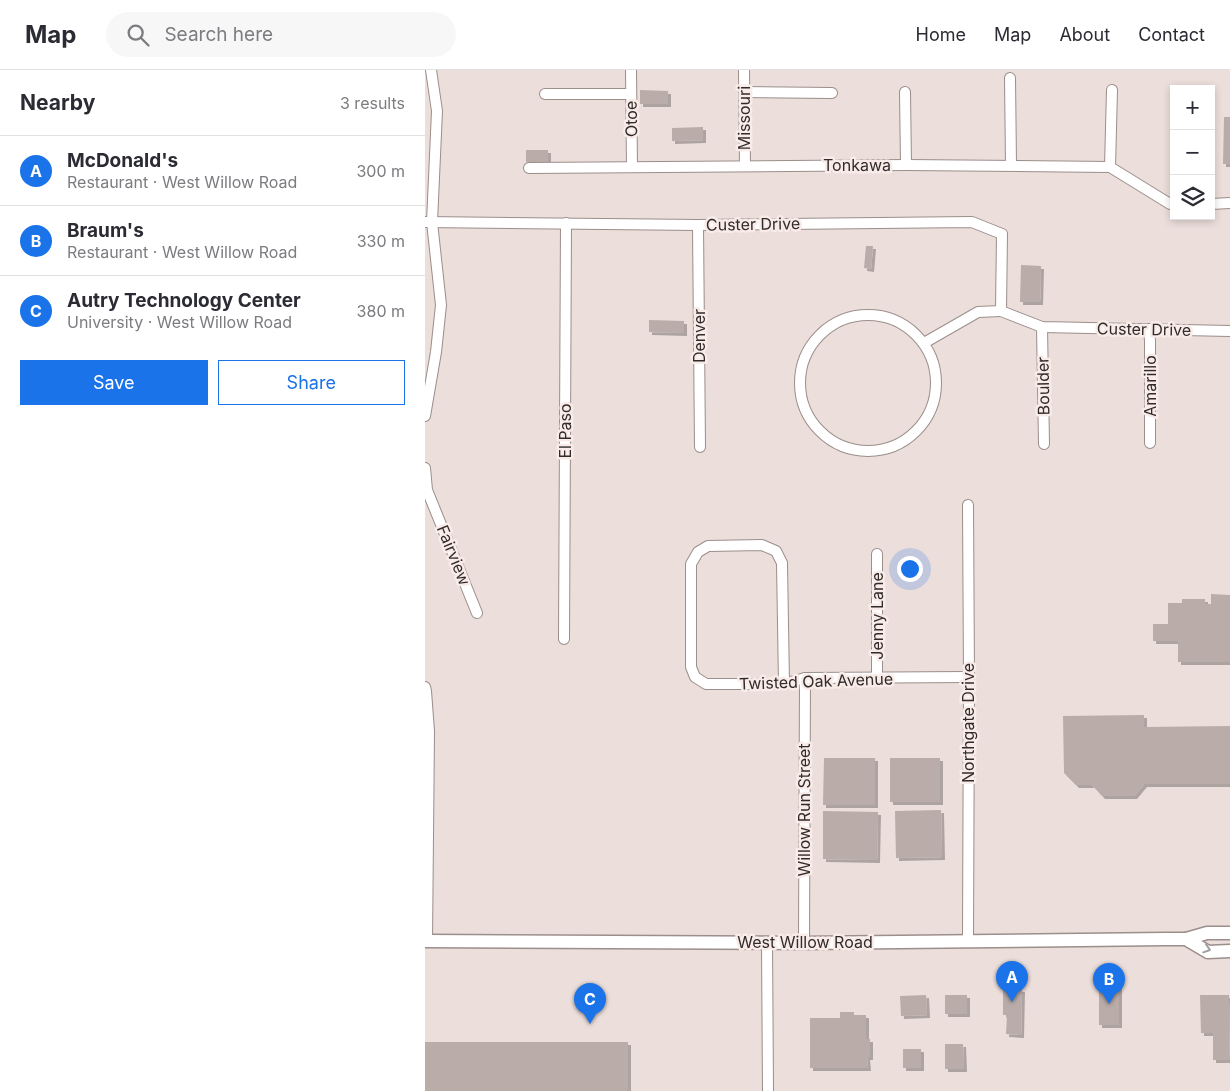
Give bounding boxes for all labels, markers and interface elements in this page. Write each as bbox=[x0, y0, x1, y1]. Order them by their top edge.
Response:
search box bbox=[106, 12, 456, 57]
text: Map bbox=[25, 20, 76, 49]
icon: search bbox=[124, 21, 152, 49]
text: Search here bbox=[164, 23, 273, 46]
text: Home bbox=[916, 24, 966, 45]
text: Map bbox=[994, 24, 1031, 45]
text: About bbox=[1059, 24, 1110, 45]
text: Contact bbox=[1138, 24, 1205, 45]
map controls bbox=[1170, 85, 1215, 220]
button: + bbox=[1170, 85, 1215, 130]
street label: Missouri bbox=[734, 86, 754, 150]
text: Nearby bbox=[20, 90, 95, 115]
text: 3 results bbox=[340, 93, 405, 113]
street label: Otoe bbox=[621, 101, 641, 137]
button: − bbox=[1170, 130, 1215, 175]
text: McDonald's bbox=[67, 149, 178, 172]
street label: Tonkawa bbox=[823, 155, 891, 175]
text: A bbox=[30, 161, 42, 181]
text: 300 m bbox=[356, 161, 405, 181]
text: Restaurant · West Willow Road bbox=[67, 172, 297, 192]
button: layers bbox=[1170, 175, 1215, 220]
street label: Custer Drive bbox=[706, 213, 800, 235]
text: Braum's bbox=[67, 219, 144, 242]
text: B bbox=[31, 231, 41, 251]
text: 330 m bbox=[357, 231, 405, 251]
text: Restaurant · West Willow Road bbox=[67, 242, 297, 262]
text: Autry Technology Center bbox=[67, 289, 301, 312]
text: C bbox=[30, 301, 42, 321]
text: 380 m bbox=[357, 301, 405, 321]
street label: Denver bbox=[689, 309, 709, 363]
text: University · West Willow Road bbox=[67, 312, 292, 332]
street label: Custer Drive bbox=[1097, 318, 1191, 340]
street label: Amarillo bbox=[1140, 355, 1160, 417]
street label: Boulder bbox=[1032, 357, 1054, 415]
button: Save bbox=[20, 360, 208, 405]
button: Share bbox=[218, 360, 405, 405]
street label: El Paso bbox=[555, 403, 575, 459]
street label: Fairview bbox=[433, 522, 475, 588]
your location bbox=[897, 556, 923, 582]
street label: Jenny Lane bbox=[867, 572, 887, 660]
street label: Northgate Drive bbox=[958, 663, 978, 783]
street label: Twisted Oak Avenue bbox=[739, 668, 893, 694]
street label: Willow Run Street bbox=[794, 743, 814, 877]
street label: West Willow Road bbox=[737, 932, 873, 952]
one-way arrow bbox=[1202, 943, 1211, 953]
pin: A bbox=[996, 961, 1028, 1002]
pin: B bbox=[1093, 963, 1125, 1004]
pin: C bbox=[574, 983, 606, 1024]

